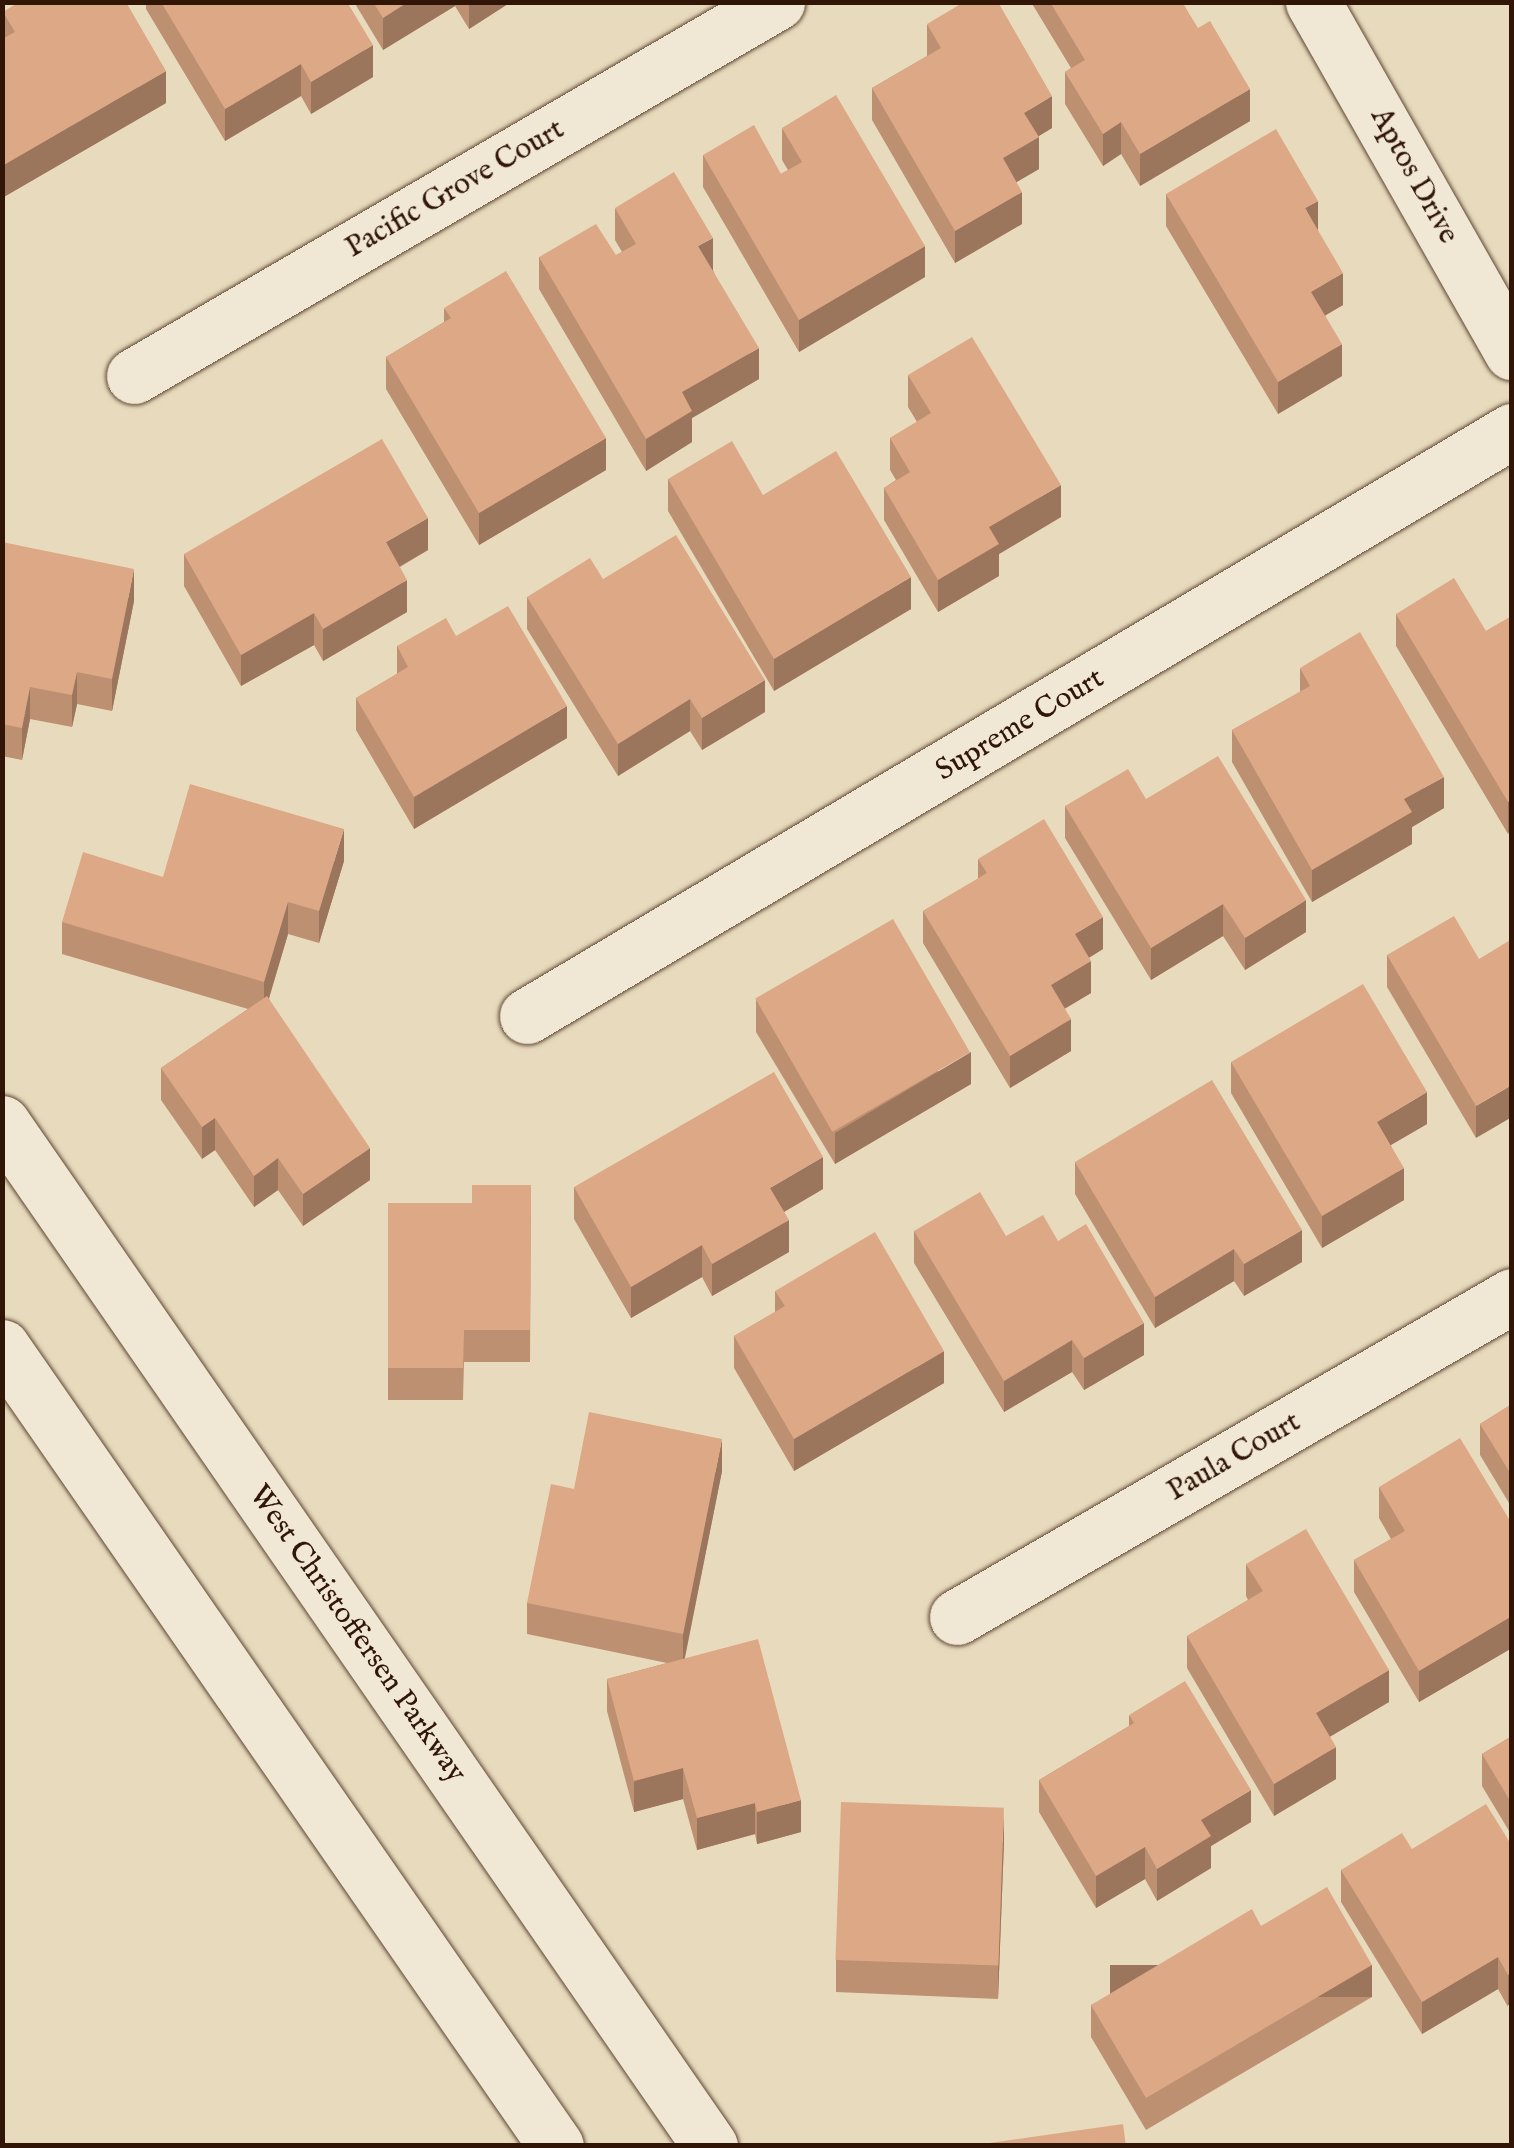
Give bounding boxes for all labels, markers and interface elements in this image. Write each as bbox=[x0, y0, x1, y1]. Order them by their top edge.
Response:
street label: Aptos Drive bbox=[1362, 102, 1466, 250]
street label: Pacific Grove Court bbox=[339, 112, 571, 266]
street label: Supreme Court bbox=[929, 661, 1111, 789]
street label: Paula Court bbox=[1161, 1404, 1307, 1510]
street label: West Christoffersen Parkway bbox=[240, 1478, 474, 1790]

